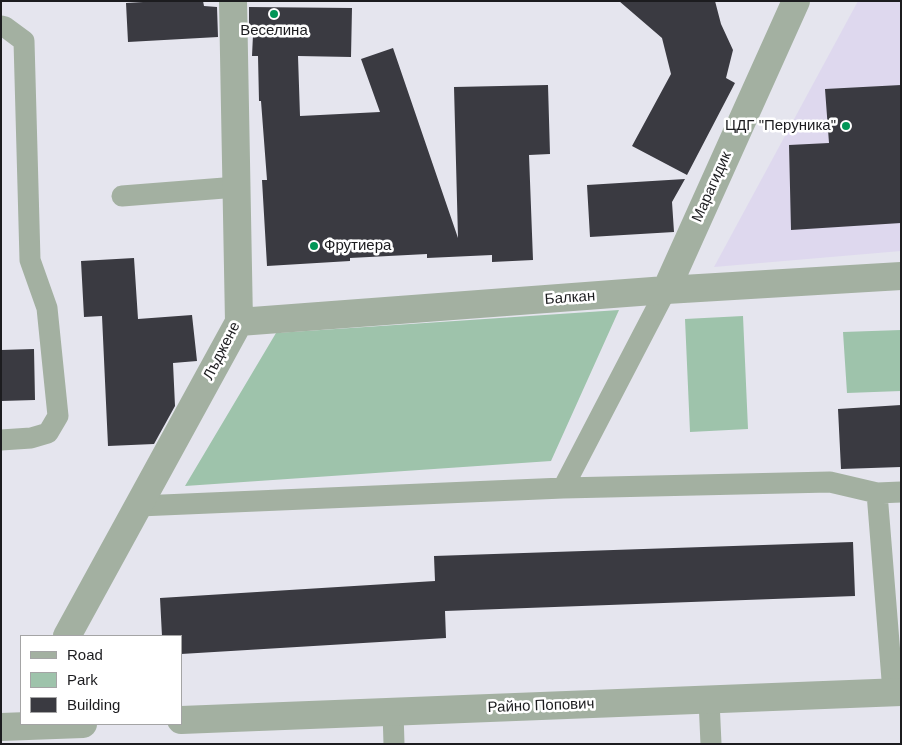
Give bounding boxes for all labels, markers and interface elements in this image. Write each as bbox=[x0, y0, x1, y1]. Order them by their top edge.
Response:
marker: Веселина bbox=[268, 8, 280, 20]
place label: Веселина bbox=[240, 22, 308, 40]
place label: ЦДГ "Перуника" bbox=[725, 117, 836, 135]
marker: ЦДГ "Перуника" bbox=[840, 120, 852, 132]
street label: Марагидик bbox=[688, 149, 736, 225]
place label: Фрутиера bbox=[324, 237, 391, 255]
marker: Фрутиера bbox=[308, 240, 320, 252]
street label: Балкан bbox=[544, 287, 596, 309]
street label: Лъджене bbox=[200, 319, 244, 383]
legend bbox=[20, 635, 182, 725]
text: Road bbox=[67, 646, 103, 663]
text: Park bbox=[67, 671, 98, 688]
street label: Райно Попович bbox=[487, 695, 595, 717]
text: Building bbox=[67, 696, 120, 713]

